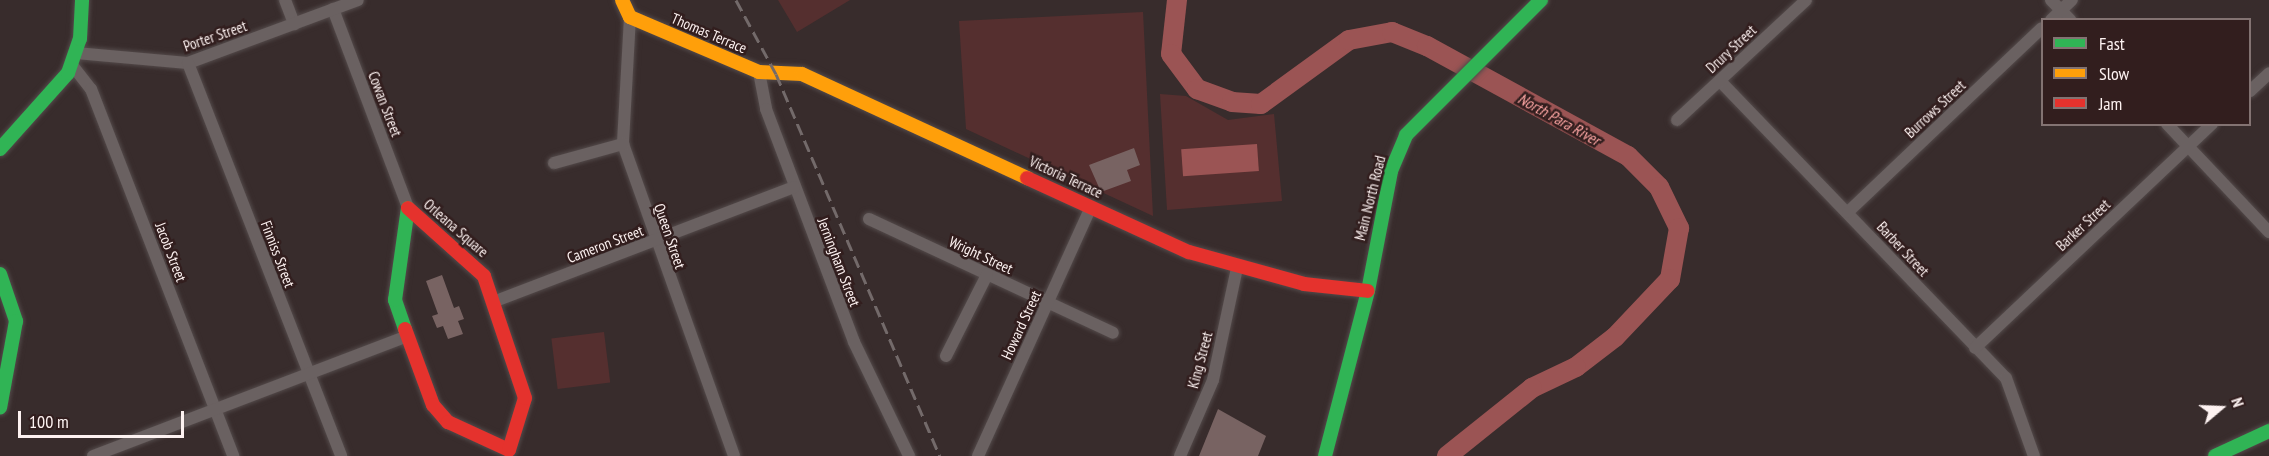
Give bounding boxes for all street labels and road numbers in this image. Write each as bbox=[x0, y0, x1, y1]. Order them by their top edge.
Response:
street label: Thomas Terrace bbox=[668, 9, 750, 57]
street label: Porter Street bbox=[181, 17, 249, 55]
street label: Drury Street bbox=[1702, 21, 1760, 77]
street label: Cowan Street bbox=[364, 69, 406, 139]
street label: Burrows Street bbox=[1901, 76, 1969, 142]
street label: Victoria Terrace bbox=[1026, 152, 1106, 202]
street label: Main North Road bbox=[1351, 154, 1389, 242]
street label: Orleana Square bbox=[420, 195, 492, 261]
street label: Barker Street bbox=[2052, 195, 2114, 255]
street label: Queen Street bbox=[650, 201, 690, 271]
street label: Jerningham Street bbox=[814, 215, 864, 309]
street label: Finniss Street bbox=[257, 218, 299, 290]
street label: Barber Street bbox=[1873, 218, 1933, 280]
street label: Jacob Street bbox=[152, 220, 190, 284]
street label: Cameron Street bbox=[564, 221, 646, 267]
street label: Wright Street bbox=[946, 232, 1016, 278]
street label: Howard Street bbox=[997, 288, 1045, 362]
street label: King Street bbox=[1184, 330, 1216, 390]

